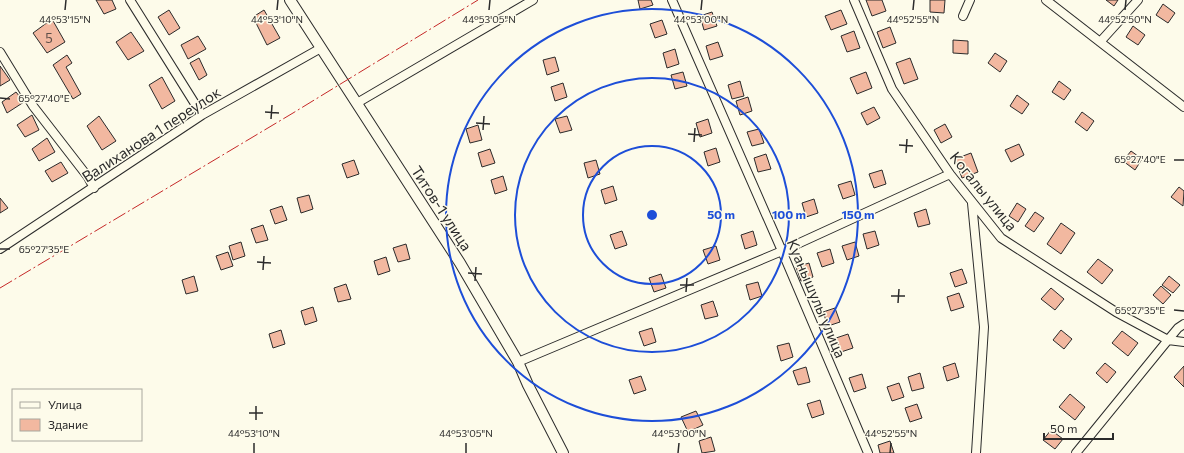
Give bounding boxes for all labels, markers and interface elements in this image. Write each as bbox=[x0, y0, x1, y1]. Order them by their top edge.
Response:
text: 44°53'15"N bbox=[39, 13, 91, 25]
text: 44°53'10"N bbox=[251, 13, 303, 25]
text: 44°53'05"N bbox=[462, 13, 516, 25]
text: 44°53'00"N bbox=[674, 13, 728, 25]
text: 44°52'55"N bbox=[887, 13, 939, 25]
text: 44°52'50"N bbox=[1098, 13, 1152, 25]
house number: 5 bbox=[45, 30, 53, 46]
street label: Валиханова 1 переулок bbox=[78, 82, 224, 186]
text: 65°27'40"E bbox=[18, 92, 70, 104]
street label: Когалы улица bbox=[947, 148, 1021, 234]
text: 65°27'40"E bbox=[1114, 153, 1166, 165]
street label: Титов-1 улица bbox=[408, 162, 476, 254]
text: 50 m bbox=[707, 207, 735, 221]
text: 100 m bbox=[772, 207, 806, 221]
text: 150 m bbox=[841, 207, 875, 221]
centre of rings bbox=[645, 208, 659, 222]
street label: Куанышулы улица bbox=[784, 236, 850, 360]
text: 65°27'35"E bbox=[19, 243, 69, 255]
text: 65°27'35"E bbox=[1115, 304, 1165, 316]
legend bbox=[12, 389, 142, 441]
text: Улица bbox=[48, 397, 82, 411]
scale bar bbox=[1044, 415, 1113, 441]
text: Здание bbox=[48, 417, 88, 431]
text: 50 m bbox=[1050, 421, 1078, 435]
text: 44°53'10"N bbox=[228, 427, 280, 439]
text: 44°53'05"N bbox=[439, 427, 493, 439]
text: 44°53'00"N bbox=[652, 427, 706, 439]
text: 44°52'55"N bbox=[865, 427, 917, 439]

